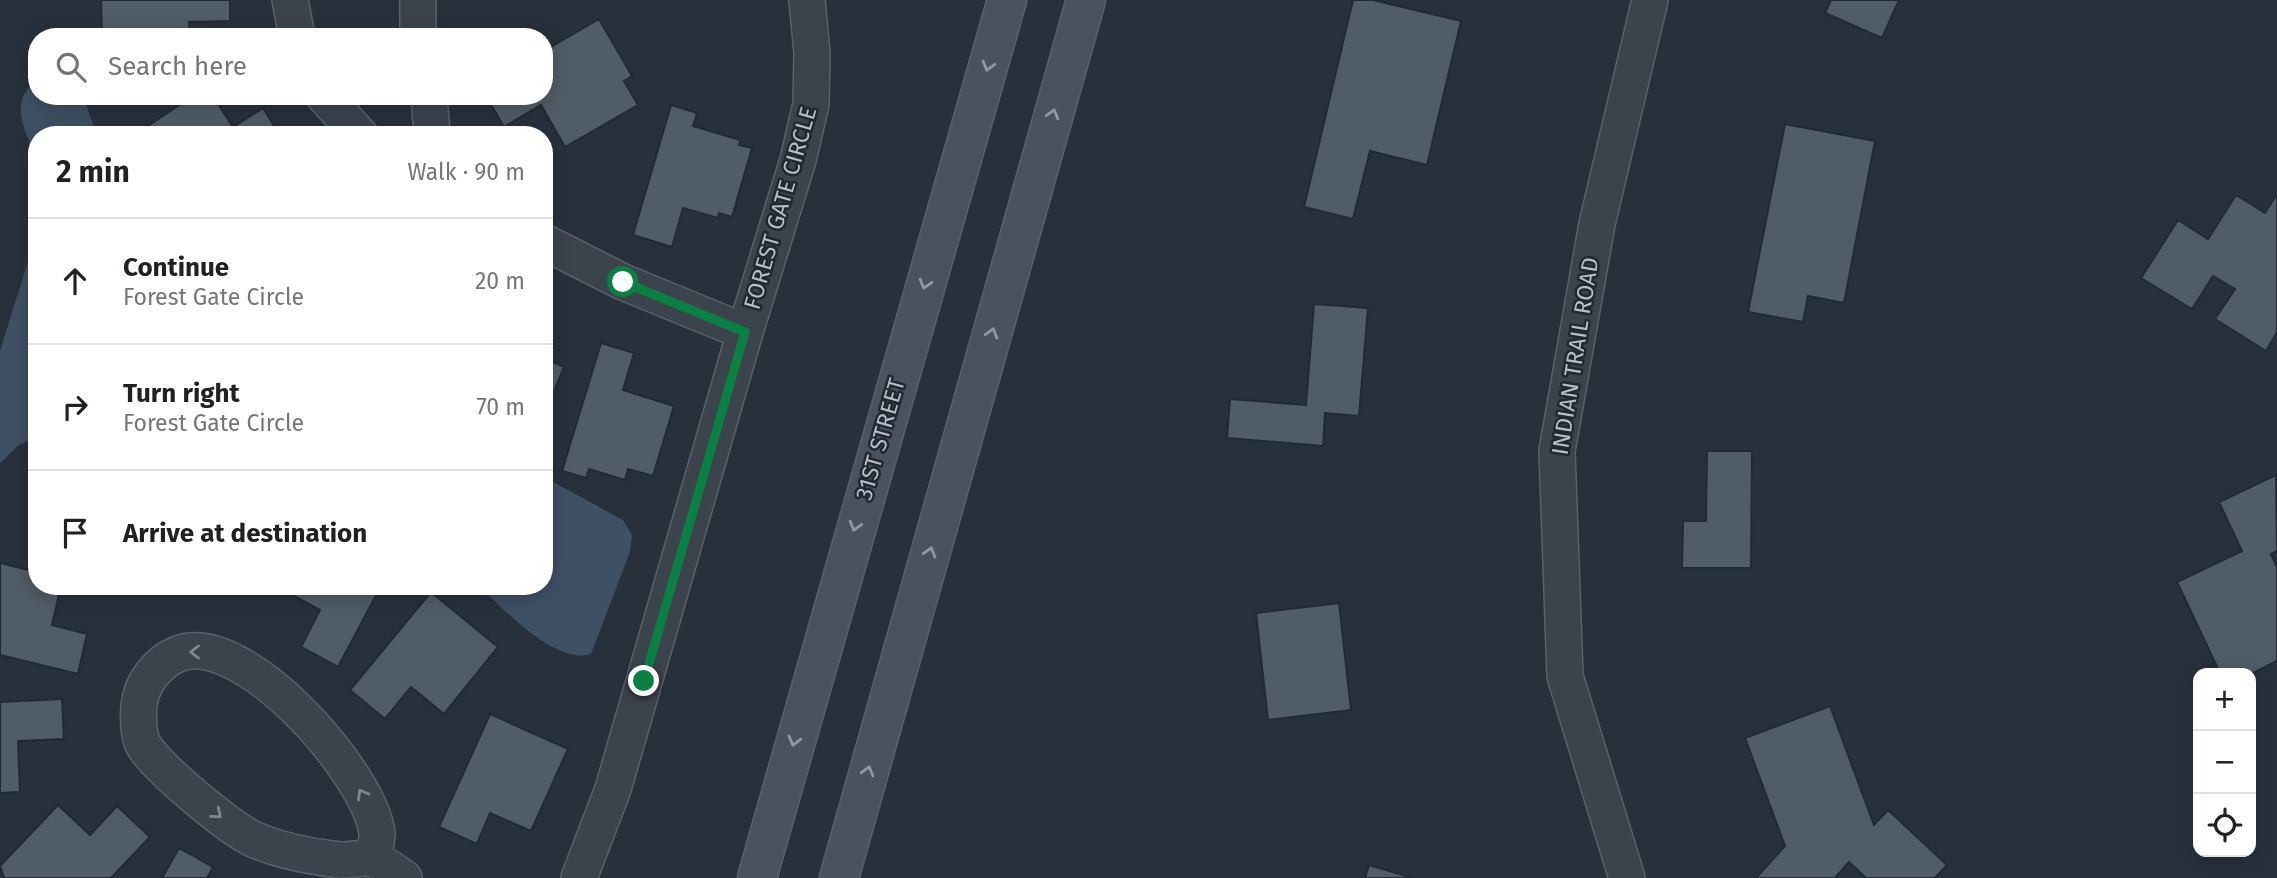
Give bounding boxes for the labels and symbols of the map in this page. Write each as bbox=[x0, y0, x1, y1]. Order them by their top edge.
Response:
one-way arrow bbox=[981, 59, 996, 71]
street label: FOREST GATE CIRCLE bbox=[738, 103, 822, 313]
one-way arrow bbox=[1045, 109, 1060, 121]
street label: INDIAN TRAIL ROAD bbox=[1546, 255, 1604, 457]
route start bbox=[607, 266, 638, 297]
one-way arrow bbox=[918, 278, 933, 290]
one-way arrow bbox=[983, 328, 998, 340]
street label: 31ST STREET bbox=[849, 375, 911, 503]
one-way arrow bbox=[849, 520, 864, 532]
one-way arrow bbox=[921, 547, 936, 559]
one-way arrow bbox=[189, 644, 200, 660]
route end bbox=[628, 665, 659, 696]
one-way arrow bbox=[788, 735, 803, 747]
one-way arrow bbox=[860, 766, 874, 778]
one-way arrow bbox=[357, 788, 370, 801]
one-way arrow bbox=[209, 806, 222, 818]

